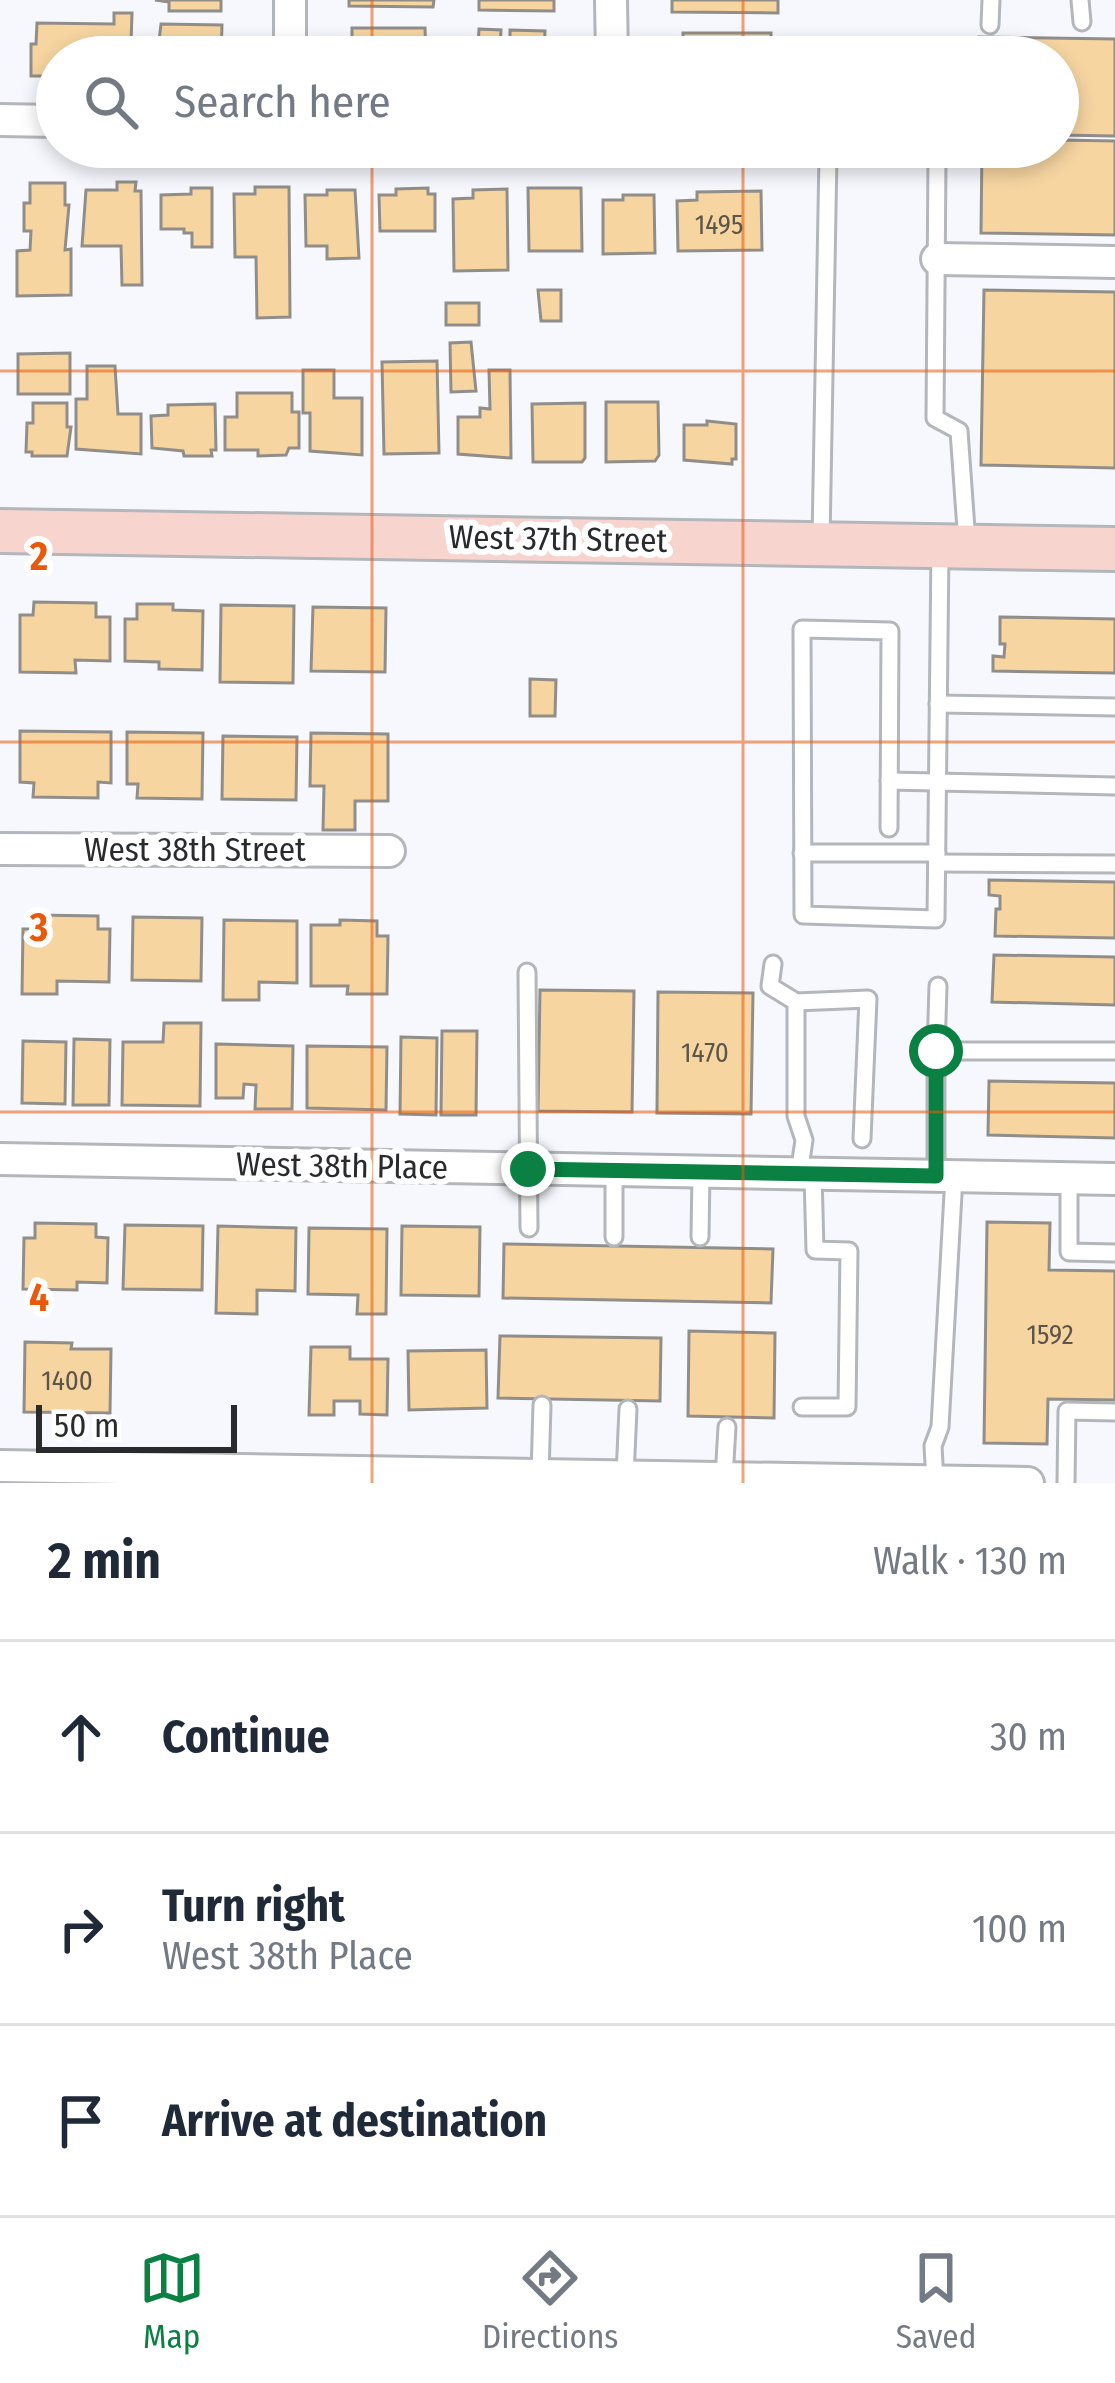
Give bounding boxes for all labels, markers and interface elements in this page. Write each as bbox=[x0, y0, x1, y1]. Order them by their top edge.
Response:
search box bbox=[36, 36, 1079, 168]
icon: search bbox=[78, 69, 144, 135]
text: Search here bbox=[174, 75, 391, 129]
house number: 1495 bbox=[695, 209, 743, 241]
street label: West 37th Street bbox=[448, 517, 668, 561]
text: 2 bbox=[29, 534, 48, 580]
street label: West 38th Street bbox=[84, 830, 306, 870]
text: 3 bbox=[29, 905, 48, 951]
route start bbox=[909, 1024, 963, 1078]
house number: 1470 bbox=[681, 1037, 729, 1069]
route end bbox=[501, 1142, 555, 1196]
street label: West 38th Place bbox=[236, 1144, 448, 1188]
text: 4 bbox=[29, 1275, 49, 1321]
house number: 1592 bbox=[1026, 1319, 1074, 1351]
house number: 1400 bbox=[41, 1365, 93, 1397]
scale bar bbox=[36, 1399, 237, 1452]
text: 50 m bbox=[54, 1406, 119, 1446]
text: 2 min bbox=[48, 1530, 161, 1592]
text: Walk · 130 m bbox=[873, 1538, 1067, 1584]
icon: ahead bbox=[48, 1704, 114, 1770]
text: Continue bbox=[162, 1710, 330, 1764]
text: 30 m bbox=[990, 1714, 1067, 1760]
text: Turn right bbox=[162, 1879, 345, 1933]
icon: right bbox=[48, 1896, 114, 1962]
text: 100 m bbox=[972, 1906, 1067, 1952]
text: West 38th Place bbox=[162, 1933, 413, 1979]
icon: arrive bbox=[48, 2088, 114, 2154]
text: Arrive at destination bbox=[162, 2094, 547, 2148]
tab: Map bbox=[139, 2245, 205, 2357]
tab: Directions bbox=[482, 2245, 618, 2357]
tab: Saved bbox=[896, 2245, 976, 2357]

